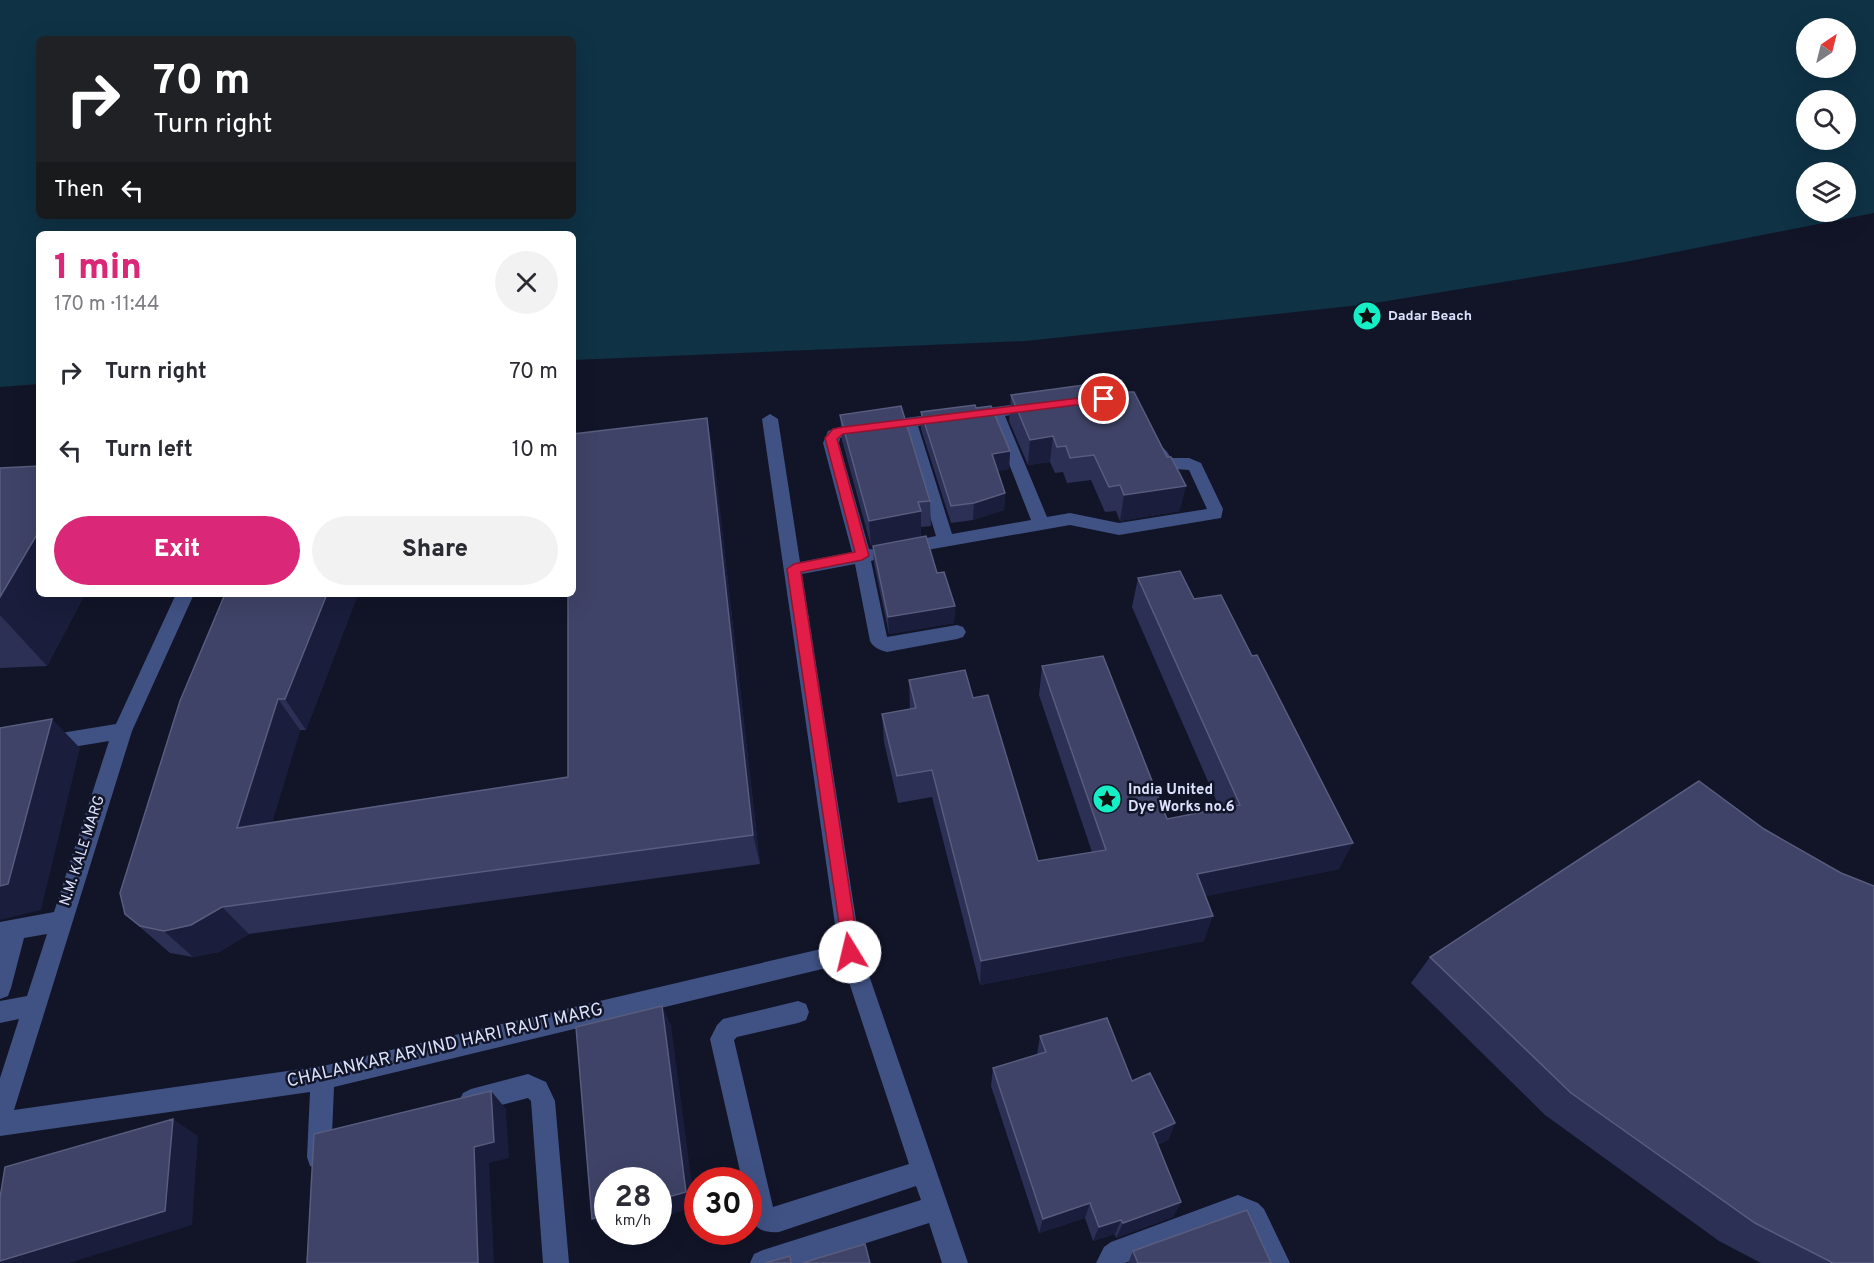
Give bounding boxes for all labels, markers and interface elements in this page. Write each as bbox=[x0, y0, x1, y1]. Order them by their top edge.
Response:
north arrow bbox=[1796, 18, 1856, 78]
map controls bbox=[1796, 18, 1856, 222]
text: 70 m bbox=[153, 56, 251, 109]
icon: right bbox=[54, 60, 132, 138]
button: search bbox=[1796, 90, 1856, 150]
text: Turn right bbox=[153, 108, 272, 142]
button: layers bbox=[1796, 162, 1856, 222]
icon: left bbox=[116, 174, 149, 207]
text: Then bbox=[54, 177, 104, 204]
text: 1 min bbox=[54, 246, 142, 292]
button: close bbox=[495, 251, 558, 314]
text: 170 m · 11:44 bbox=[54, 292, 159, 318]
place icon: Dadar Beach bbox=[1351, 300, 1383, 332]
place label: Dadar Beach bbox=[1388, 308, 1472, 325]
icon: right bbox=[54, 356, 87, 389]
text: Turn right bbox=[105, 359, 207, 386]
text: 70 m bbox=[509, 359, 558, 386]
pin bbox=[1078, 373, 1129, 424]
icon: arrive bbox=[1087, 382, 1120, 415]
icon: left bbox=[54, 434, 87, 467]
text: Turn left bbox=[105, 437, 193, 464]
text: 10 m bbox=[512, 437, 558, 464]
button: Exit bbox=[54, 516, 300, 585]
button: Share bbox=[312, 516, 558, 585]
place label: India United Dye Works no.6 bbox=[1128, 781, 1235, 817]
place icon: India United Dye Works no.6 bbox=[1091, 783, 1123, 815]
street label: N.M. KALE MARG bbox=[56, 793, 110, 909]
position arrow bbox=[818, 920, 882, 984]
street label: CHALANKAR ARVIND HARI RAUT MARG bbox=[285, 998, 605, 1094]
speed limit sign: 30 bbox=[684, 1167, 762, 1245]
text: 28 bbox=[614, 1180, 652, 1217]
text: km/h bbox=[615, 1212, 651, 1231]

